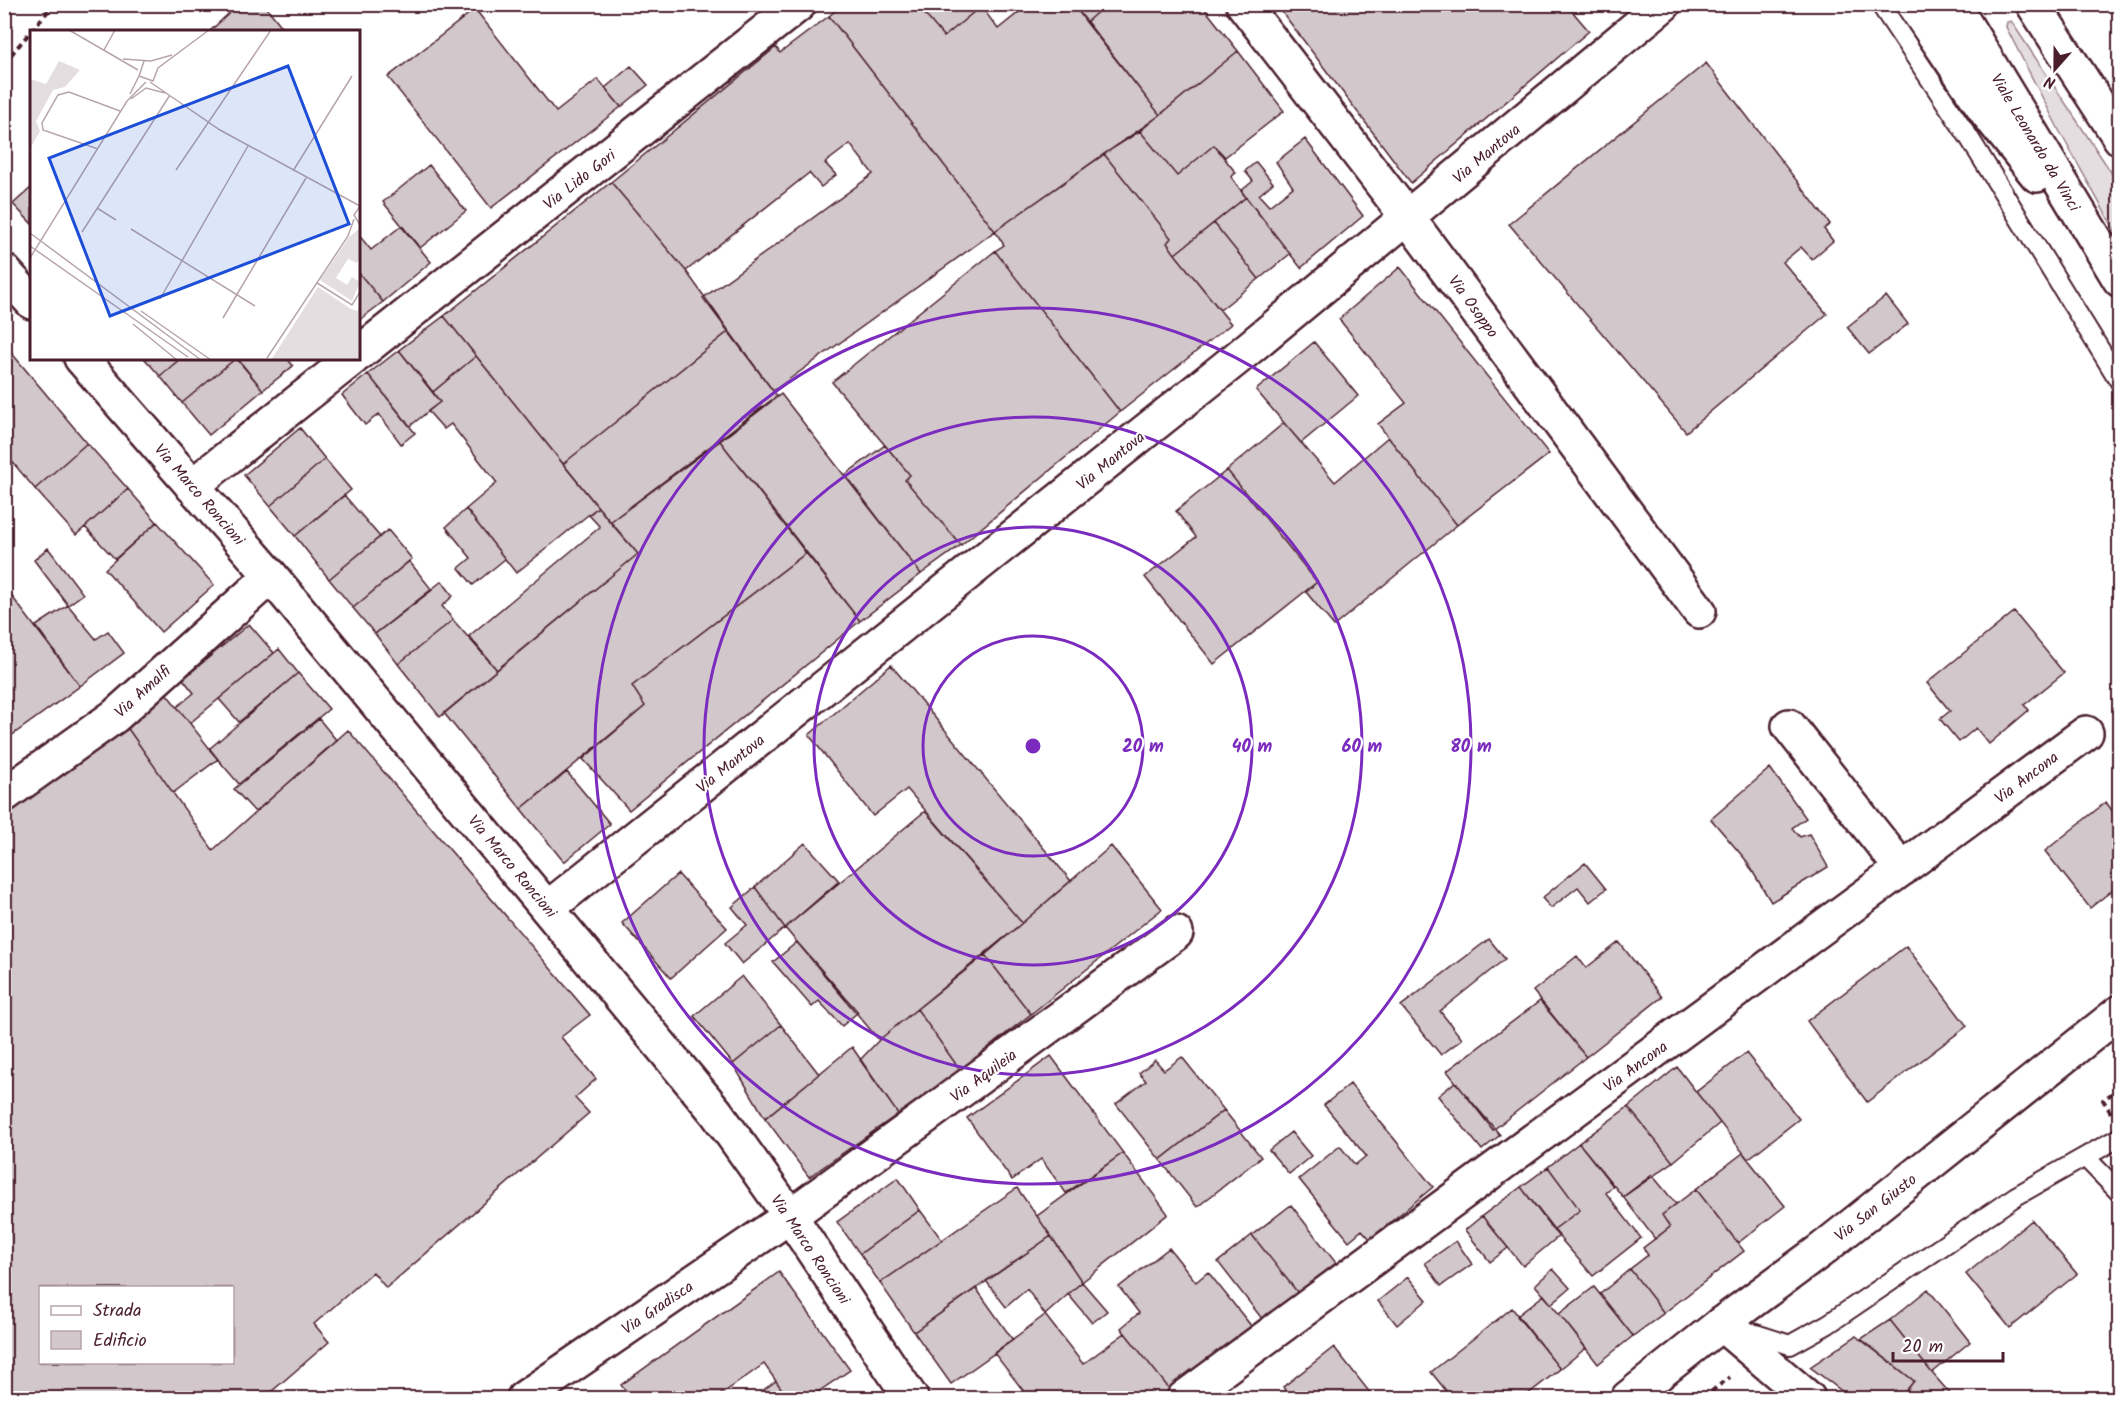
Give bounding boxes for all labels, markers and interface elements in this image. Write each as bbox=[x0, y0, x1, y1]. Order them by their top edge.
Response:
inset map bbox=[30, 30, 360, 360]
north arrow bbox=[2025, 39, 2085, 99]
text: N bbox=[2041, 68, 2059, 95]
street label: Viale Leonardo da Vinci bbox=[1984, 69, 2087, 218]
street label: Via Mantova bbox=[1447, 118, 1527, 190]
street label: Via Lido Gori bbox=[538, 143, 623, 217]
street label: Via Osoppo bbox=[1441, 270, 1504, 344]
street label: Via Mantova bbox=[1071, 425, 1151, 497]
street label: Via Marco Roncioni bbox=[147, 438, 251, 552]
street label: Via Amalfi bbox=[109, 660, 177, 724]
street label: Via Mantova bbox=[691, 728, 771, 800]
text: 20 m bbox=[1122, 733, 1164, 762]
text: 40 m bbox=[1232, 733, 1273, 762]
text: 60 m bbox=[1342, 733, 1383, 762]
text: 80 m bbox=[1450, 733, 1492, 762]
centre of rings bbox=[1023, 736, 1043, 756]
street label: Via Ancona bbox=[1989, 746, 2064, 811]
street label: Via Marco Roncioni bbox=[461, 810, 563, 925]
street label: Via Ancona bbox=[1598, 1035, 1674, 1099]
street label: Via Aquileia bbox=[945, 1043, 1023, 1109]
street label: Via San Giusto bbox=[1829, 1168, 1923, 1248]
street label: Via Marco Roncioni bbox=[764, 1190, 857, 1311]
street label: Via Gradisca bbox=[617, 1275, 699, 1342]
legend bbox=[39, 1286, 234, 1364]
text: Strada bbox=[93, 1297, 141, 1326]
scale bar bbox=[1893, 1325, 2002, 1363]
text: Edificio bbox=[93, 1327, 147, 1356]
text: 20 m bbox=[1902, 1333, 1943, 1362]

